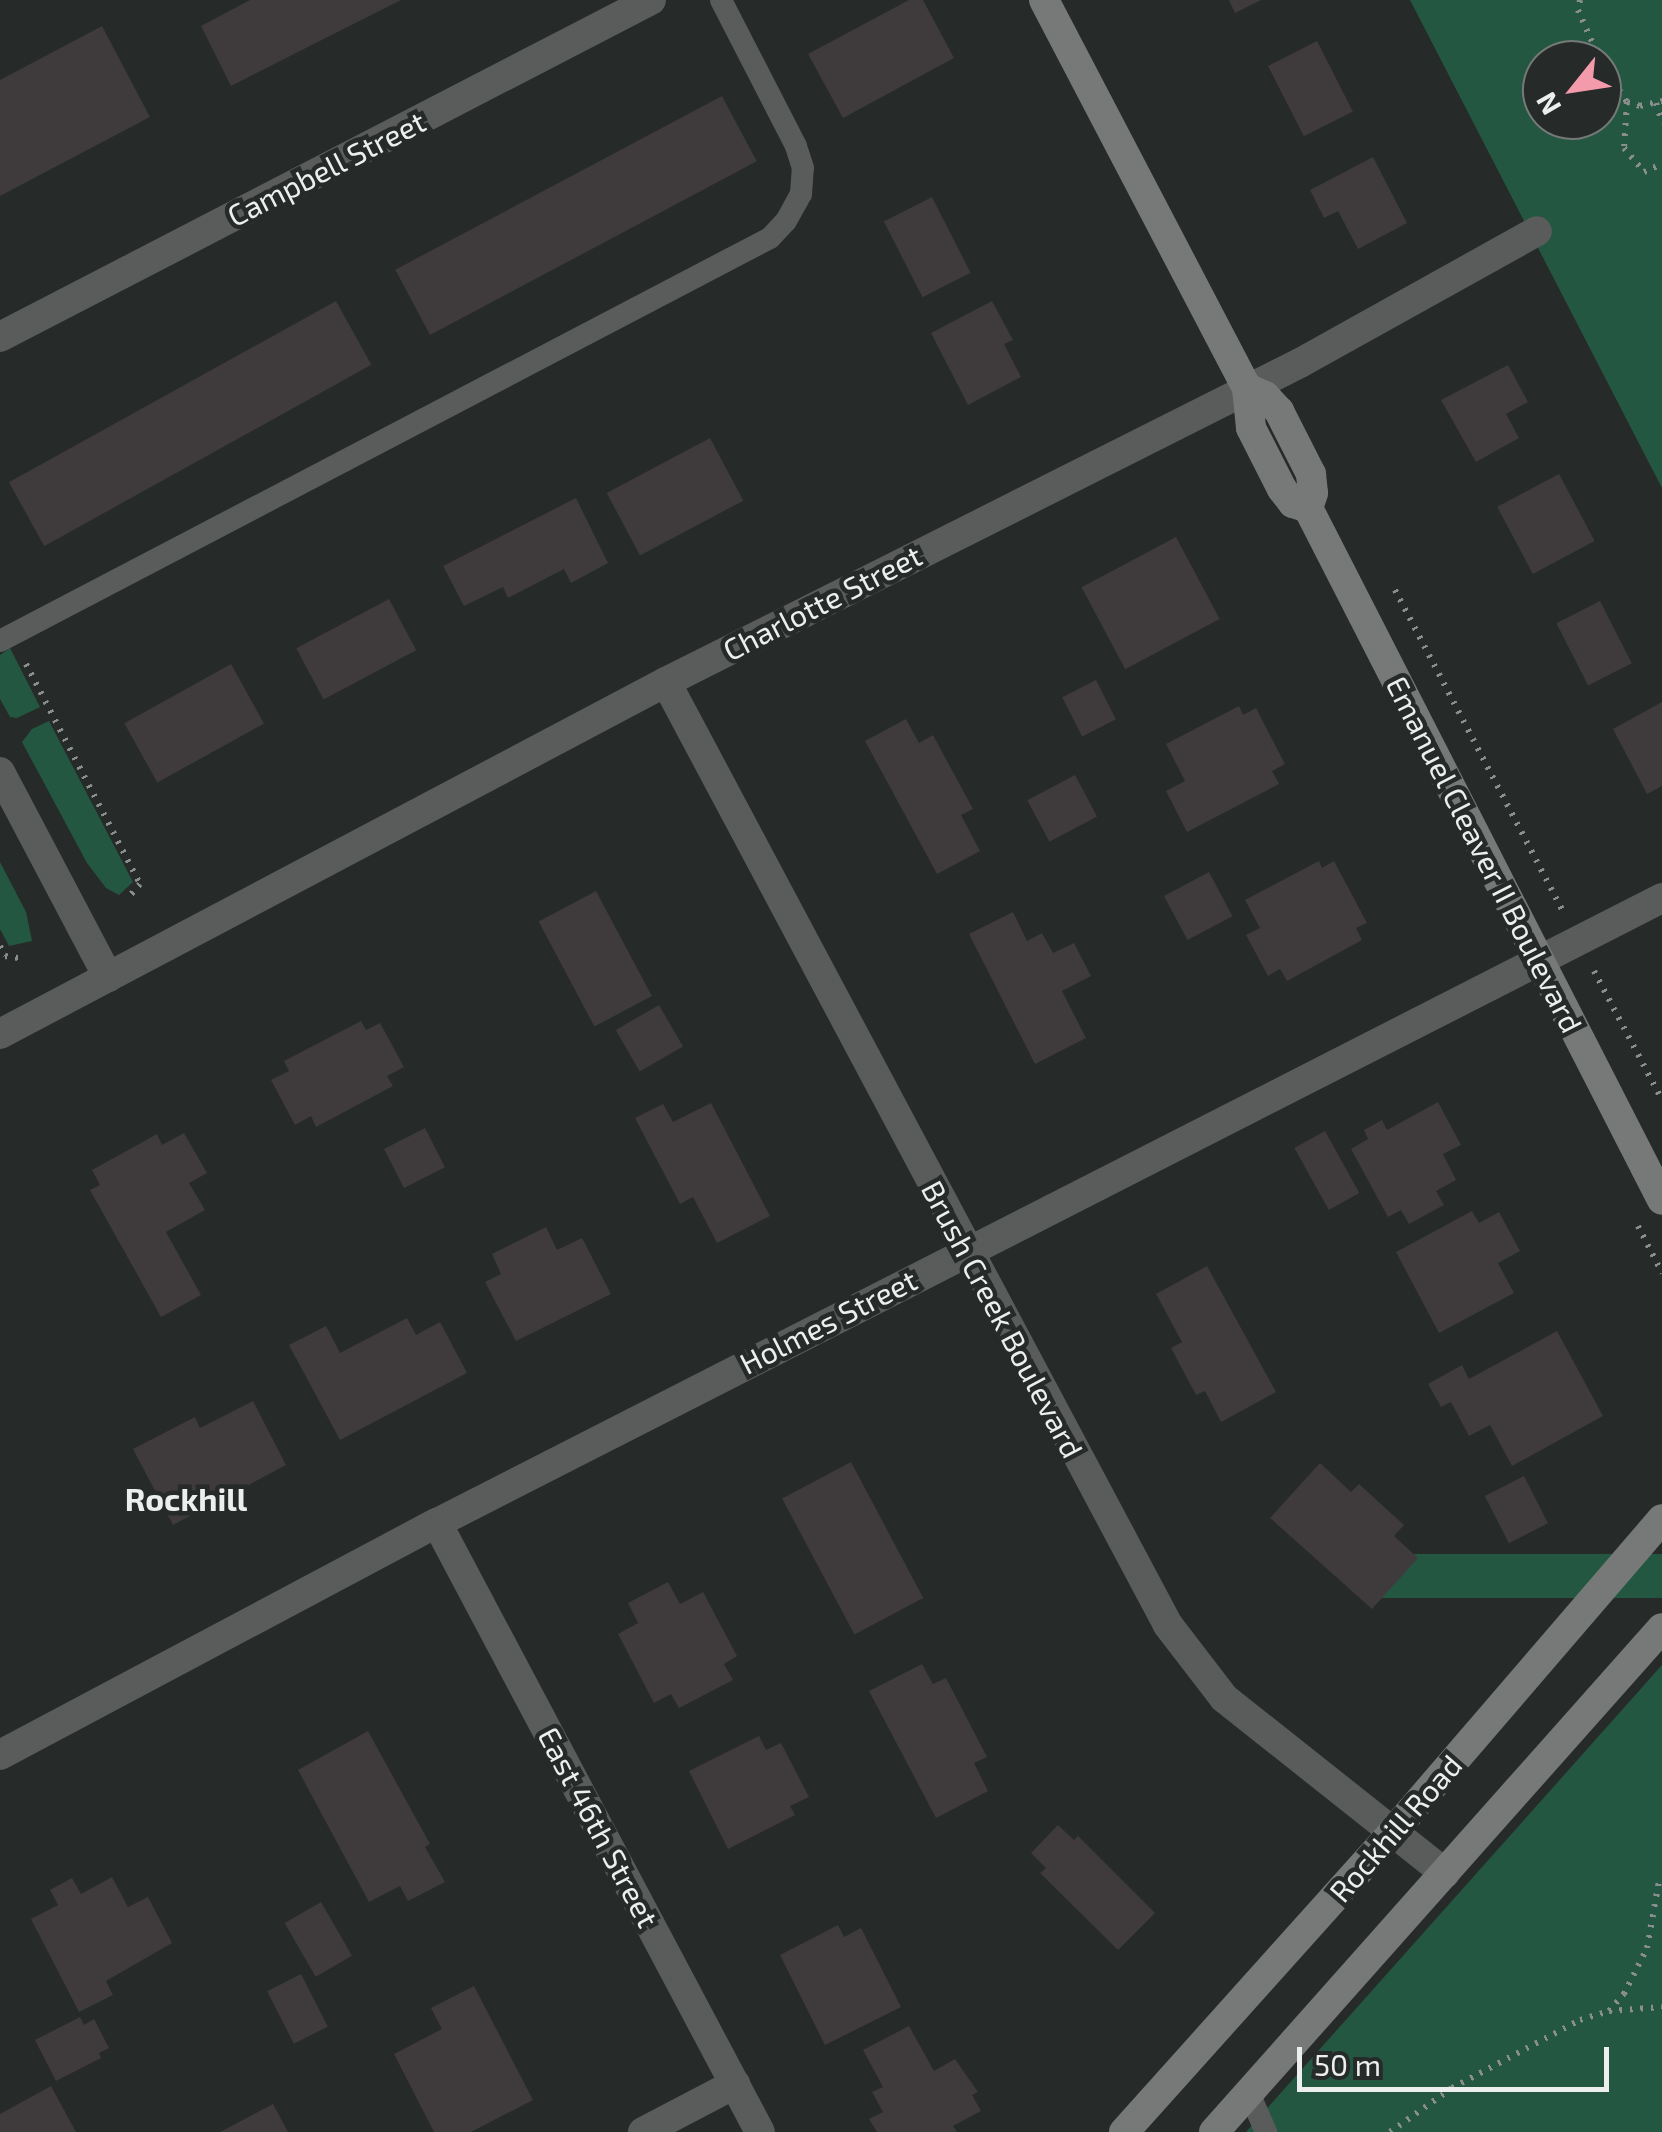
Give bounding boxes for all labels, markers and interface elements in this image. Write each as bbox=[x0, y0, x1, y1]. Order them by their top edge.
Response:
north arrow bbox=[1522, 40, 1622, 140]
text: N bbox=[1528, 87, 1568, 121]
street label: Campbell Street bbox=[221, 102, 431, 234]
street label: Charlotte Street bbox=[717, 536, 927, 668]
street label: Emanuel Cleaver II Boulevard bbox=[1379, 669, 1591, 1039]
street label: Brush Creek Boulevard bbox=[915, 1174, 1091, 1464]
street label: Holmes Street bbox=[734, 1261, 922, 1381]
district label: Rockhill bbox=[125, 1479, 247, 1517]
street label: East 46th Street bbox=[531, 1721, 667, 1933]
street label: Rockhill Road bbox=[1321, 1747, 1469, 1909]
scale bar bbox=[1302, 2027, 1614, 2089]
text: 50 m bbox=[1314, 2046, 1381, 2082]

